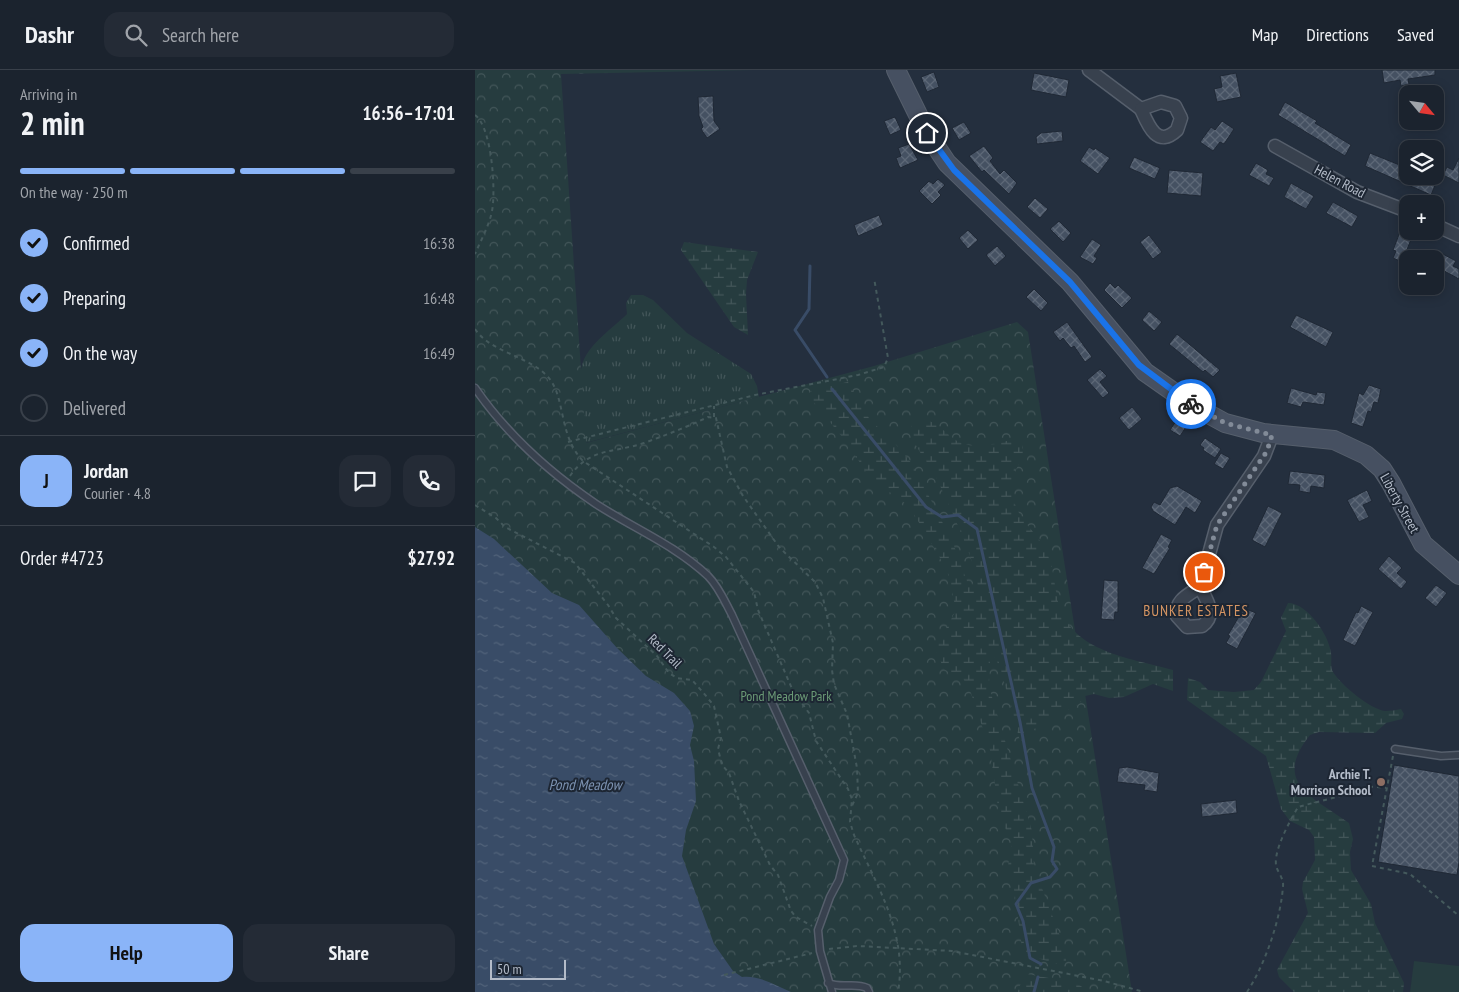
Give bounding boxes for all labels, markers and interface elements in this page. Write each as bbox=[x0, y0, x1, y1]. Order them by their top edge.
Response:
search box bbox=[104, 12, 454, 57]
text: Dashr bbox=[25, 19, 74, 50]
icon: search bbox=[122, 21, 150, 49]
text: Search here bbox=[162, 23, 239, 47]
text: Map bbox=[1252, 23, 1278, 46]
text: Directions bbox=[1306, 23, 1369, 46]
text: Saved bbox=[1397, 23, 1434, 46]
text: Arriving in bbox=[20, 84, 77, 104]
north arrow bbox=[1399, 85, 1444, 130]
map controls bbox=[1399, 85, 1444, 295]
text: 16:56–17:01 bbox=[362, 101, 455, 125]
text: 2 min bbox=[20, 102, 85, 144]
pin bbox=[906, 112, 948, 154]
icon: home bbox=[913, 119, 941, 147]
button: layers bbox=[1399, 140, 1444, 185]
street label: Helen Road bbox=[1311, 160, 1369, 202]
text: On the way · 250 m bbox=[20, 182, 128, 202]
button: + bbox=[1399, 195, 1444, 240]
icon: check bbox=[20, 229, 48, 257]
text: Confirmed bbox=[63, 231, 130, 255]
text: 16:38 bbox=[423, 233, 455, 253]
button: − bbox=[1399, 250, 1444, 295]
icon: check bbox=[20, 284, 48, 312]
text: Preparing bbox=[63, 286, 126, 310]
text: 16:48 bbox=[423, 288, 455, 308]
icon: check bbox=[20, 339, 48, 367]
text: On the way bbox=[63, 341, 137, 365]
text: 16:49 bbox=[423, 343, 455, 363]
courier bbox=[1166, 379, 1216, 429]
icon: bike bbox=[1177, 390, 1205, 418]
text: Delivered bbox=[63, 396, 126, 420]
button: chat bbox=[339, 455, 391, 507]
button: phone bbox=[403, 455, 455, 507]
text: Jordan bbox=[84, 459, 128, 483]
text: J bbox=[43, 469, 49, 493]
street label: Liberty Street bbox=[1376, 470, 1424, 536]
text: Courier · 4.8 bbox=[84, 483, 151, 503]
text: Order #4723 bbox=[20, 546, 104, 570]
text: $27.92 bbox=[407, 546, 455, 570]
pin bbox=[1183, 551, 1225, 593]
icon: bag bbox=[1190, 558, 1218, 586]
district label: BUNKER ESTATES bbox=[1143, 601, 1249, 620]
street label: Red Trail bbox=[644, 630, 687, 673]
park label: Pond Meadow Park bbox=[740, 687, 832, 705]
place label: Archie T. Morrison School bbox=[1291, 765, 1372, 799]
water label: Pond Meadow bbox=[549, 775, 623, 794]
marker: Archie T. Morrison School bbox=[1375, 776, 1387, 788]
button: Help bbox=[20, 924, 233, 982]
button: Share bbox=[243, 924, 455, 982]
scale bar bbox=[490, 957, 566, 980]
text: 50 m bbox=[497, 960, 522, 978]

